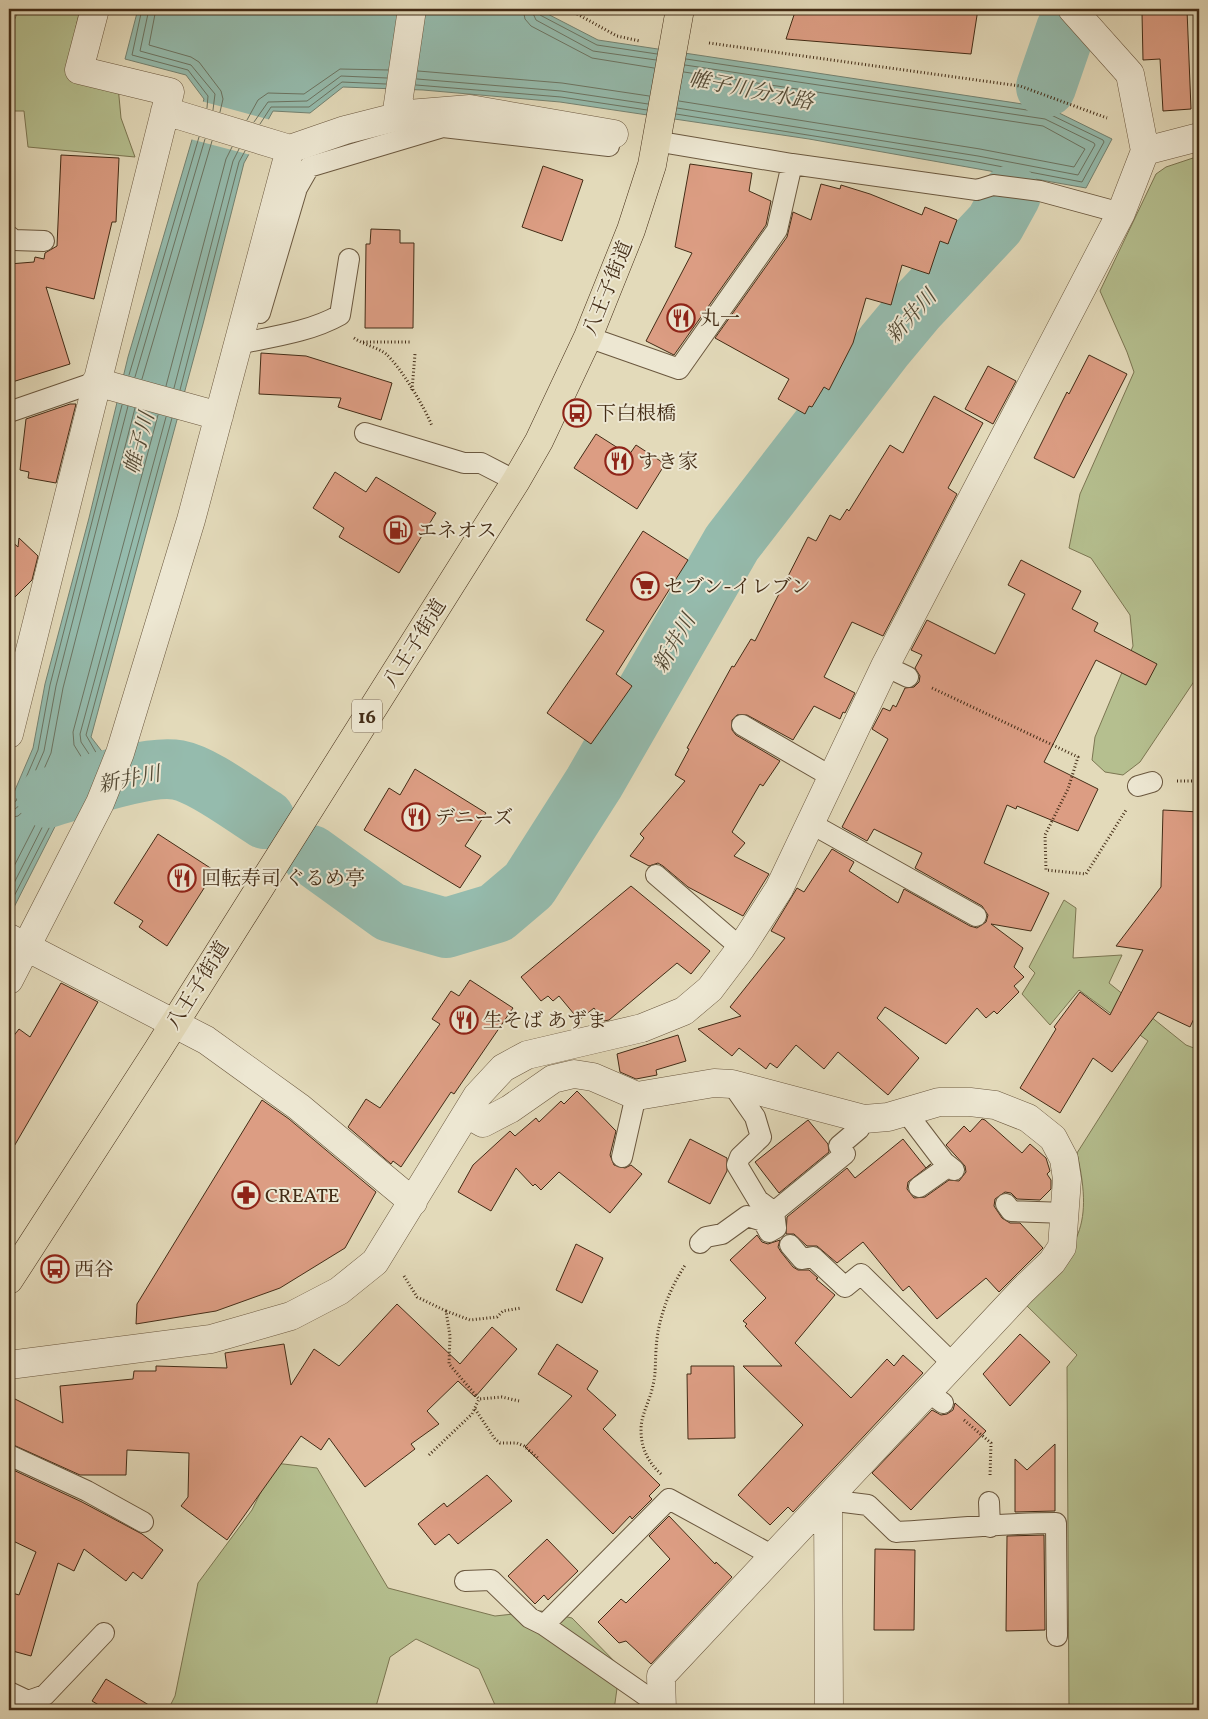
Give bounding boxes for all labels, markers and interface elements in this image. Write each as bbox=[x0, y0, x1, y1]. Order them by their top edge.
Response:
water label: 帷子川分水路 bbox=[686, 65, 817, 118]
street label: 八王子街道 bbox=[577, 237, 641, 340]
water label: 新井川 bbox=[880, 282, 945, 350]
restaurant icon: 丸一 bbox=[666, 303, 696, 333]
place label: 丸一 bbox=[700, 306, 740, 334]
bus stop icon: 下白根橋 bbox=[562, 398, 592, 428]
place label: 下白根橋 bbox=[596, 401, 676, 429]
water label: 帷子川 bbox=[118, 407, 163, 478]
restaurant icon: すき家 bbox=[604, 446, 634, 476]
place label: すき家 bbox=[638, 449, 698, 477]
fuel station icon: エネオス bbox=[383, 515, 413, 545]
place label: エネオス bbox=[417, 518, 497, 546]
supermarket icon: セブン-イレブン bbox=[630, 571, 660, 601]
place label: セブン-イレブン bbox=[664, 574, 811, 602]
street label: 八王子街道 bbox=[377, 594, 454, 694]
water label: 新井川 bbox=[647, 607, 705, 678]
road number: 16 bbox=[352, 699, 382, 732]
water label: 新井川 bbox=[96, 760, 165, 801]
restaurant icon: デニーズ bbox=[401, 802, 431, 832]
place label: デニーズ bbox=[435, 805, 513, 833]
restaurant icon: 回転寿司 ぐるめ亭 bbox=[167, 863, 197, 893]
place label: 回転寿司 ぐるめ亭 bbox=[201, 866, 365, 894]
street label: 八王子街道 bbox=[160, 936, 237, 1036]
restaurant icon: 生そば あずま bbox=[449, 1005, 479, 1035]
place label: 生そば あずま bbox=[483, 1008, 607, 1036]
pharmacy icon: CREATE bbox=[231, 1180, 261, 1210]
place label: CREATE bbox=[265, 1183, 339, 1211]
bus stop icon: 西谷 bbox=[40, 1254, 70, 1284]
place label: 西谷 bbox=[74, 1257, 114, 1285]

